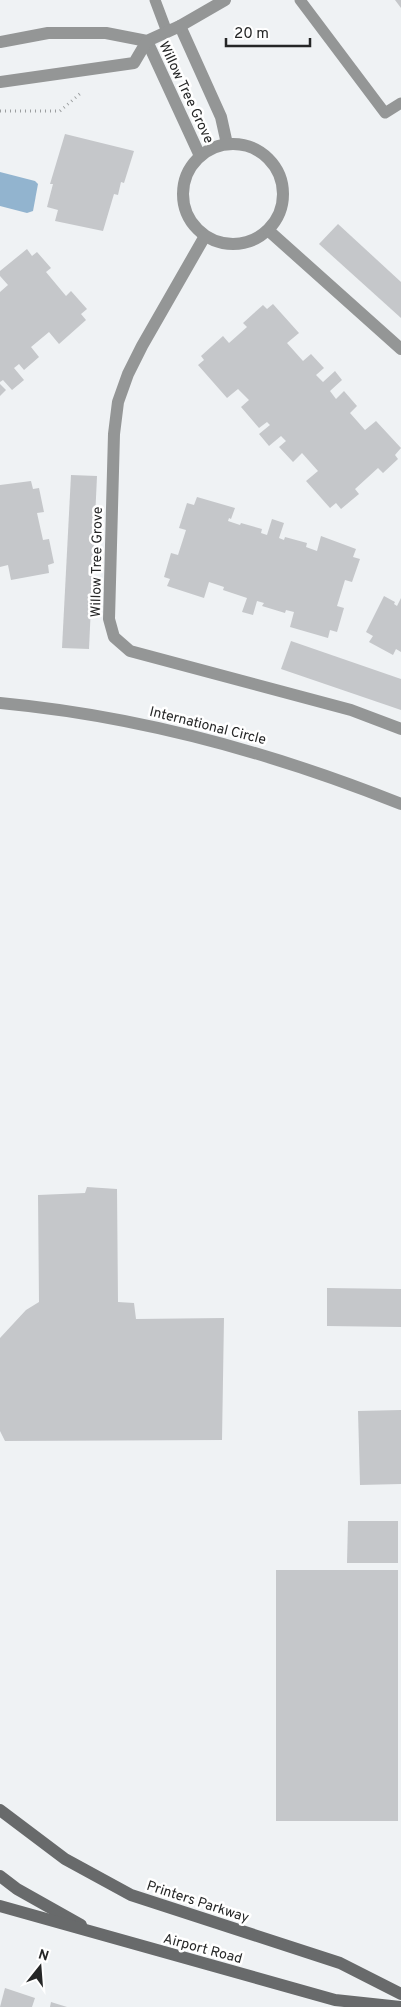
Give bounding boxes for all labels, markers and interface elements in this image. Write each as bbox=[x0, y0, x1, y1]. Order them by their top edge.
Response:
scale bar bbox=[226, 15, 310, 47]
text: 20 m bbox=[234, 25, 269, 44]
street label: Willow Tree Grove bbox=[155, 39, 217, 146]
street label: Willow Tree Grove bbox=[88, 506, 107, 618]
street label: International Circle bbox=[148, 704, 268, 749]
street label: Printers Parkway bbox=[144, 1878, 251, 1927]
street label: Airport Road bbox=[161, 1931, 244, 1968]
north arrow bbox=[15, 1942, 65, 1992]
text: N bbox=[36, 1946, 51, 1966]

